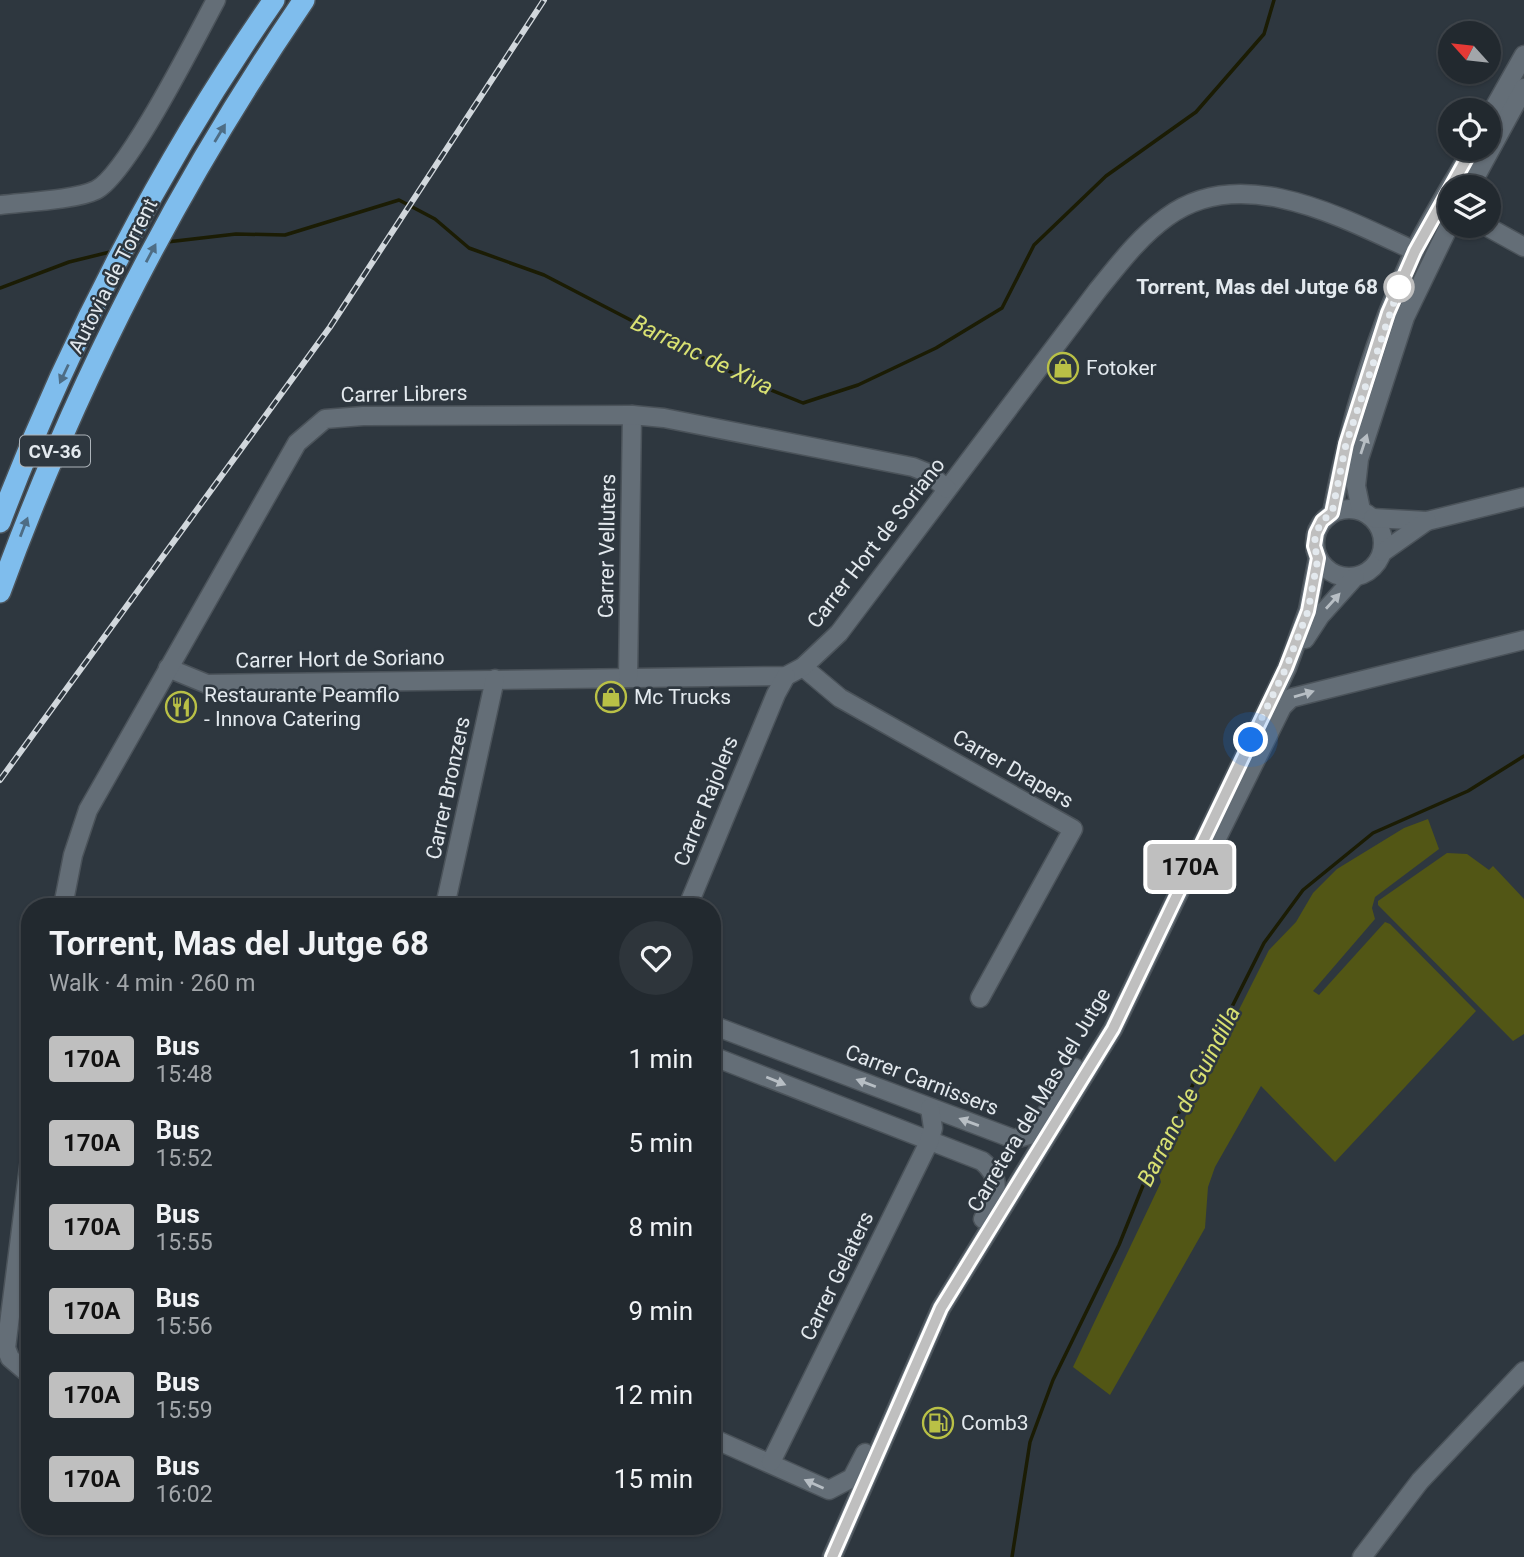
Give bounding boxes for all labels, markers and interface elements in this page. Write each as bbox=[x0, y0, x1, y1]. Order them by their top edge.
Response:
north arrow bbox=[1438, 21, 1502, 84]
map controls bbox=[1438, 21, 1501, 238]
button: locate bbox=[1438, 98, 1501, 161]
one-way arrow bbox=[214, 123, 226, 142]
button: layers bbox=[1438, 175, 1501, 238]
street label: Autovia de Torrent bbox=[64, 194, 162, 357]
one-way arrow bbox=[145, 244, 157, 263]
marker: Torrent, Mas del Jutge 68 bbox=[1384, 272, 1414, 302]
place label: Torrent, Mas del Jutge 68 bbox=[1136, 275, 1378, 299]
water label: Barranc de Xiva bbox=[627, 309, 777, 401]
shop icon: Fotoker bbox=[1046, 351, 1080, 385]
place label: Fotoker bbox=[1086, 356, 1157, 380]
one-way arrow bbox=[58, 363, 69, 384]
street label: Carrer Librers bbox=[340, 381, 468, 407]
one-way arrow bbox=[1359, 433, 1369, 454]
road number: CV-36 bbox=[20, 436, 90, 466]
street label: Carrer Hort de Soriano bbox=[802, 453, 950, 633]
street label: Carrer Velluters bbox=[594, 474, 620, 618]
one-way arrow bbox=[18, 517, 29, 538]
one-way arrow bbox=[1325, 593, 1341, 610]
street label: Carrer Hort de Soriano bbox=[235, 645, 445, 673]
shop icon: Mc Trucks bbox=[594, 680, 628, 714]
place label: Restaurante Peamflo - Innova Catering bbox=[204, 683, 400, 731]
place label: Mc Trucks bbox=[634, 685, 731, 709]
one-way arrow bbox=[1293, 689, 1314, 699]
restaurant icon: Restaurante Peamflo - Innova Catering bbox=[164, 690, 198, 724]
street label: Carrer Bronzers bbox=[421, 714, 475, 862]
your location bbox=[1233, 722, 1268, 757]
street label: Carrer Drapers bbox=[948, 725, 1078, 813]
street label: Carrer Rajolers bbox=[669, 732, 743, 870]
line badge: 170A bbox=[1141, 844, 1239, 890]
text: 170A bbox=[1161, 853, 1219, 881]
button: heart bbox=[619, 921, 693, 995]
text: Torrent, Mas del Jutge 68 bbox=[49, 924, 429, 963]
text: Walk · 4 min · 260 m bbox=[49, 970, 255, 997]
street label: Carretera del Mas del Jutge bbox=[963, 984, 1115, 1216]
water label: Barranc de Guindilla bbox=[1132, 1001, 1246, 1191]
text: Bus bbox=[155, 1031, 200, 1061]
street label: Carrer Carnissers bbox=[842, 1040, 1002, 1120]
text: 1 min bbox=[628, 1044, 693, 1074]
text: 170A bbox=[63, 1045, 120, 1073]
text: 15:48 bbox=[155, 1061, 213, 1088]
one-way arrow bbox=[765, 1075, 786, 1086]
one-way arrow bbox=[856, 1078, 877, 1089]
text: Bus bbox=[155, 1115, 200, 1145]
one-way arrow bbox=[959, 1116, 980, 1127]
text: 5 min bbox=[628, 1128, 693, 1158]
text: 170A bbox=[63, 1129, 120, 1157]
text: 15:52 bbox=[155, 1145, 213, 1172]
text: Bus bbox=[155, 1199, 200, 1229]
street label: Carrer Gelaters bbox=[795, 1208, 879, 1344]
text: 8 min bbox=[628, 1212, 693, 1242]
text: 170A bbox=[63, 1213, 120, 1241]
text: 15:55 bbox=[155, 1229, 213, 1256]
text: Bus bbox=[155, 1283, 200, 1313]
text: 9 min bbox=[628, 1296, 693, 1326]
text: 170A bbox=[63, 1297, 120, 1325]
text: 15:56 bbox=[155, 1313, 213, 1340]
text: Bus bbox=[155, 1367, 200, 1397]
text: 12 min bbox=[614, 1380, 693, 1410]
text: 170A bbox=[63, 1381, 120, 1409]
text: 15:59 bbox=[155, 1397, 213, 1424]
fuel station icon: Comb3 bbox=[921, 1406, 955, 1440]
place label: Comb3 bbox=[961, 1411, 1029, 1435]
text: Bus bbox=[155, 1451, 200, 1481]
text: 15 min bbox=[614, 1464, 693, 1494]
text: 170A bbox=[63, 1465, 120, 1493]
one-way arrow bbox=[804, 1478, 824, 1490]
text: 16:02 bbox=[155, 1481, 213, 1508]

